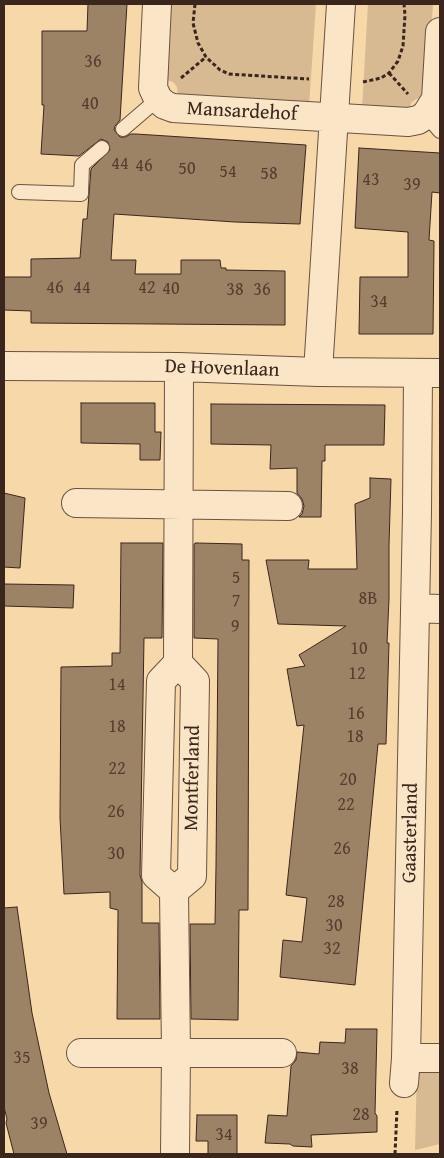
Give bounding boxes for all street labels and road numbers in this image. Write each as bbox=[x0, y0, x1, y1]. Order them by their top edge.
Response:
street label: Mansardehof bbox=[186, 97, 298, 127]
street label: De Hovenlaan bbox=[164, 355, 280, 383]
street label: Montferland bbox=[180, 725, 206, 831]
street label: Gaasterland bbox=[398, 783, 424, 883]

